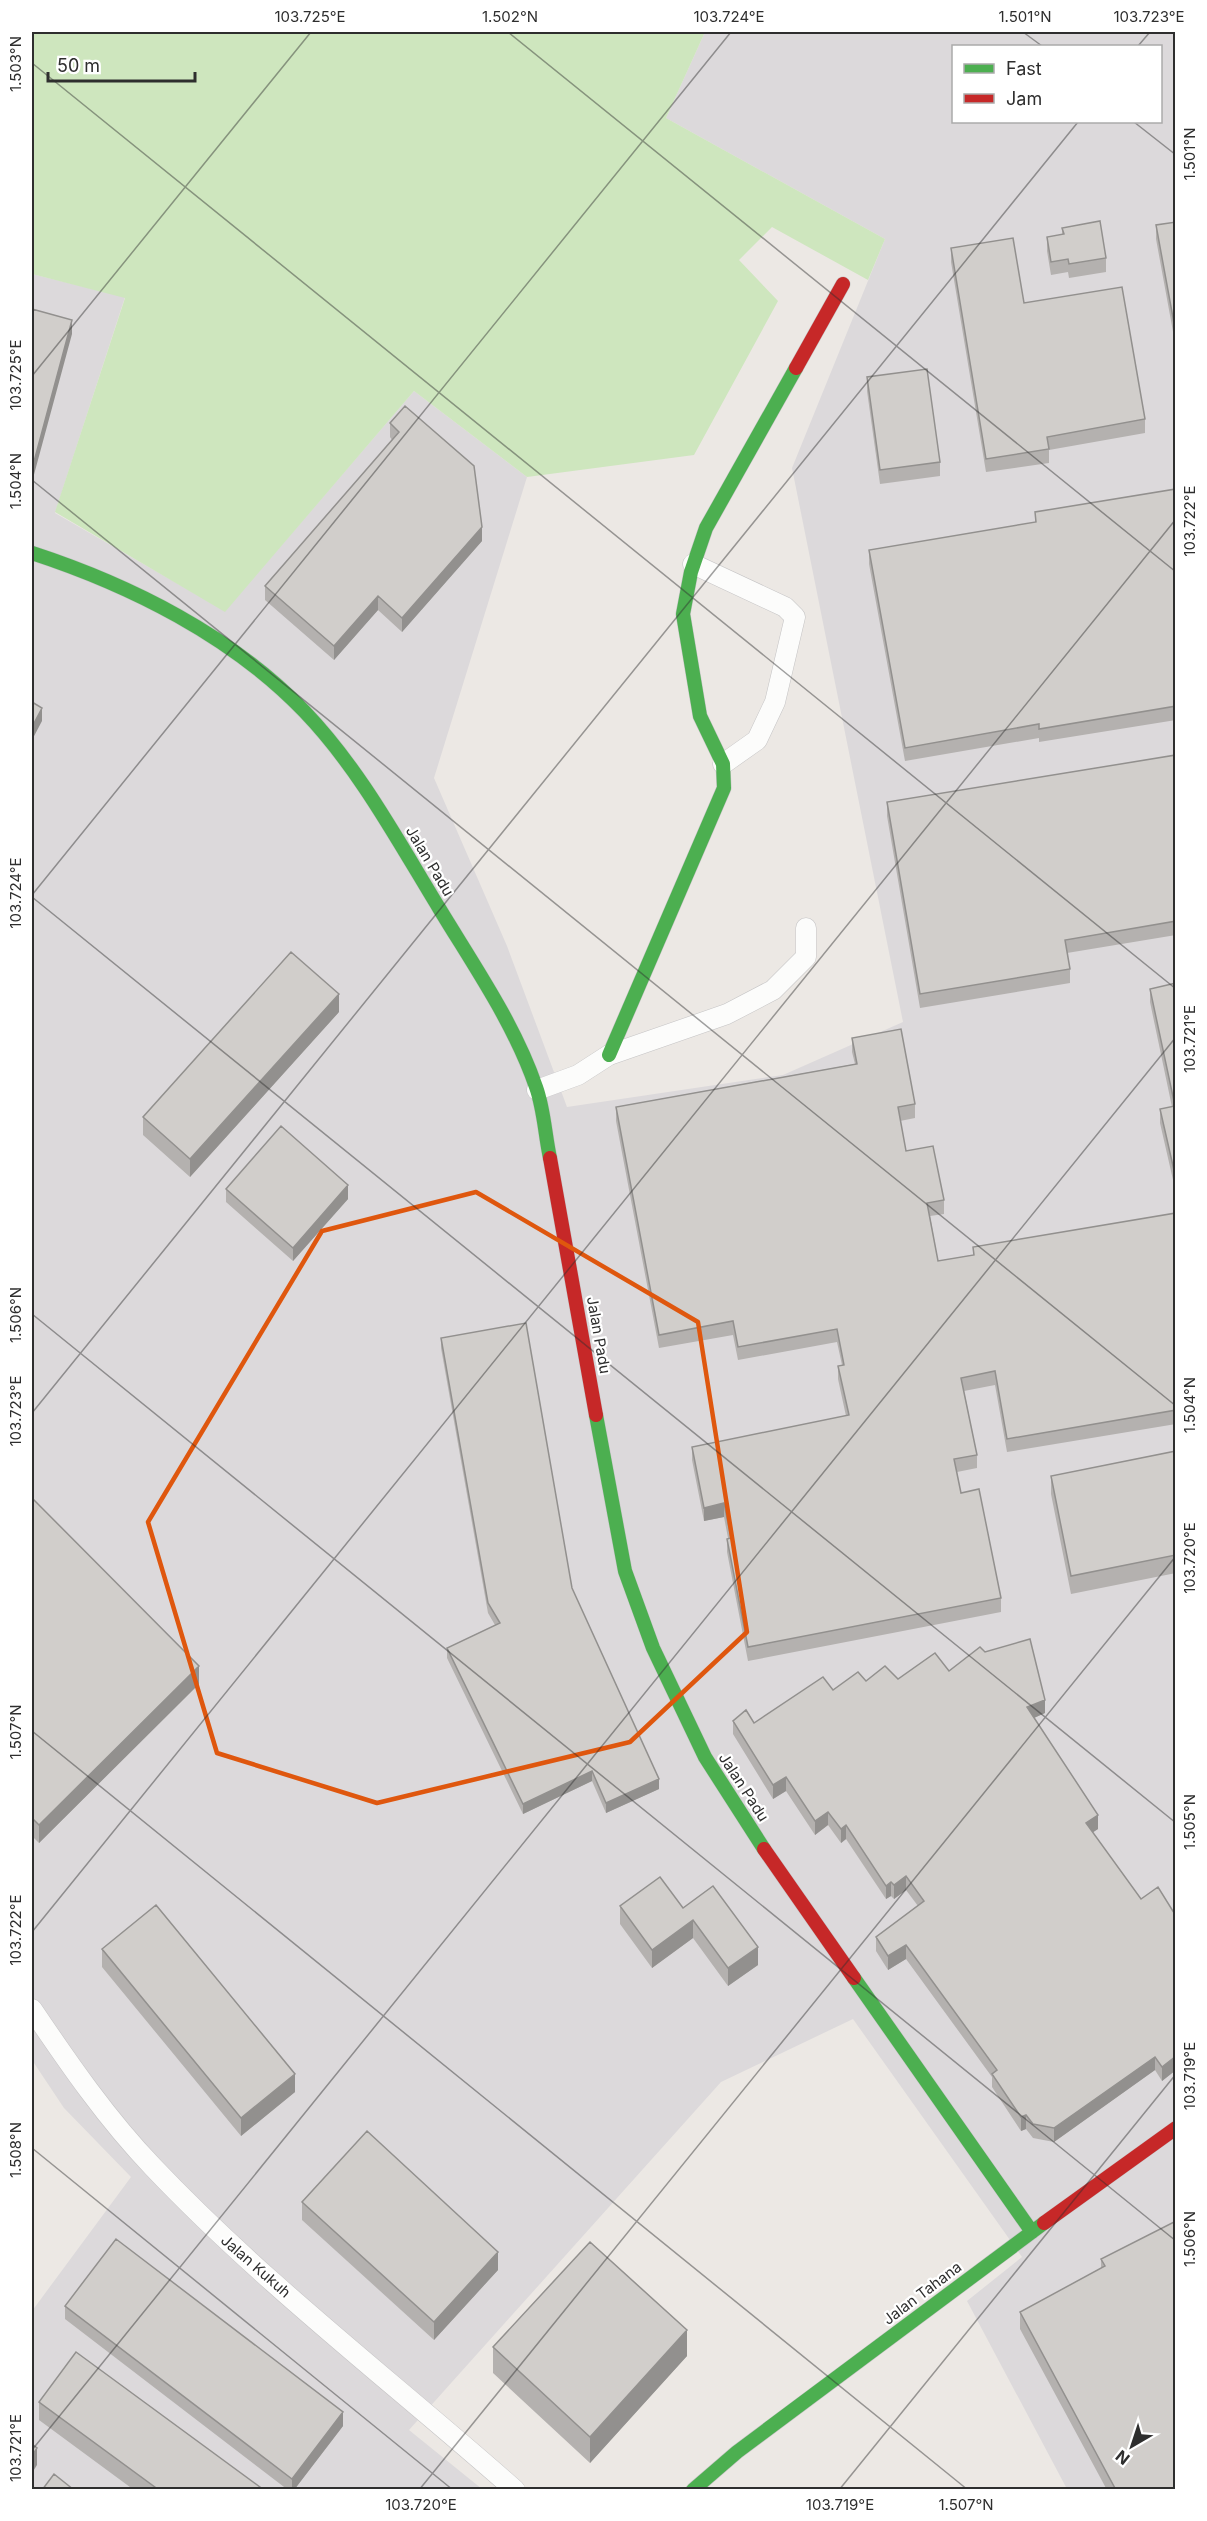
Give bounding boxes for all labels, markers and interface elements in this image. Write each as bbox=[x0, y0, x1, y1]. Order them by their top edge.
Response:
text: 103.725°E bbox=[274, 7, 346, 26]
text: 1.502°N bbox=[482, 7, 538, 26]
text: 103.724°E bbox=[693, 7, 765, 26]
text: 1.501°N bbox=[998, 7, 1052, 26]
text: 103.723°E bbox=[1113, 7, 1185, 26]
text: 1.503°N bbox=[6, 36, 25, 92]
scale bar bbox=[48, 45, 195, 83]
legend bbox=[952, 45, 1162, 123]
text: 50 m bbox=[57, 55, 100, 76]
text: Fast bbox=[1006, 58, 1042, 79]
text: Jam bbox=[1006, 88, 1042, 109]
text: 1.501°N bbox=[1180, 127, 1199, 181]
text: 103.725°E bbox=[6, 339, 25, 411]
text: 1.504°N bbox=[6, 453, 25, 509]
text: 103.722°E bbox=[1180, 485, 1199, 557]
street label: Jalan Padu bbox=[402, 823, 458, 899]
text: 103.724°E bbox=[6, 857, 25, 929]
text: 103.721°E bbox=[1180, 1005, 1199, 1073]
text: 1.506°N bbox=[6, 1287, 25, 1343]
street label: Jalan Padu bbox=[583, 1295, 615, 1375]
text: 103.723°E bbox=[6, 1375, 25, 1447]
text: 1.504°N bbox=[1180, 1377, 1199, 1433]
text: 103.720°E bbox=[1180, 1522, 1199, 1594]
text: 1.507°N bbox=[6, 1704, 25, 1760]
street label: Jalan Padu bbox=[715, 1749, 773, 1825]
text: 1.505°N bbox=[1180, 1794, 1199, 1850]
text: 103.722°E bbox=[6, 1894, 25, 1966]
text: 103.719°E bbox=[1180, 2042, 1199, 2110]
text: 1.508°N bbox=[6, 2122, 25, 2178]
text: 1.506°N bbox=[1180, 2211, 1199, 2267]
street label: Jalan Kukuh bbox=[217, 2230, 295, 2302]
street label: Jalan Tahana bbox=[879, 2257, 965, 2329]
text: 103.721°E bbox=[6, 2414, 25, 2482]
north arrow bbox=[1102, 2416, 1162, 2476]
text: N bbox=[1112, 2446, 1134, 2469]
text: 103.720°E bbox=[385, 2495, 457, 2514]
text: 103.719°E bbox=[806, 2495, 874, 2514]
text: 1.507°N bbox=[938, 2495, 994, 2514]

